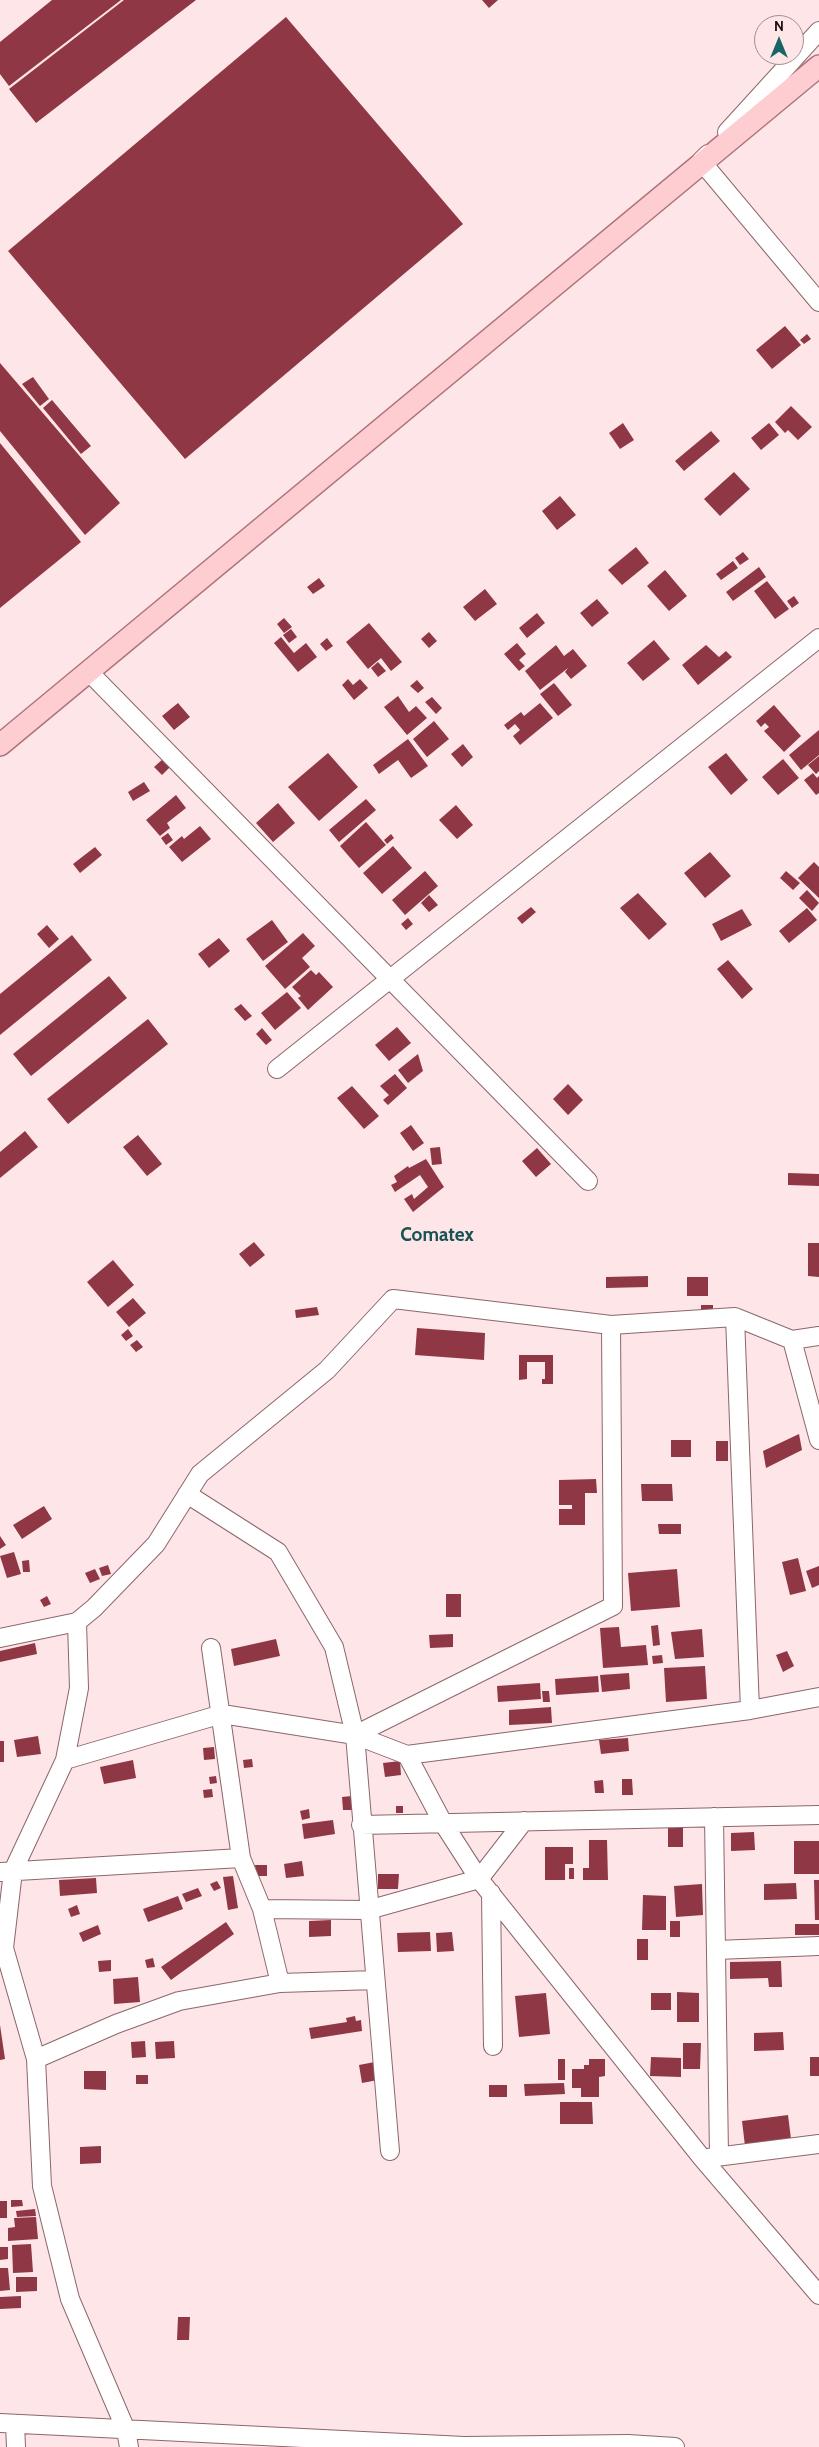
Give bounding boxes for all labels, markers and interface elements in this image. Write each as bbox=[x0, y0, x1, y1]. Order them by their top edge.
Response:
north arrow bbox=[754, 15, 804, 65]
text: N bbox=[774, 17, 784, 35]
district label: Comatex bbox=[400, 1224, 474, 1246]

